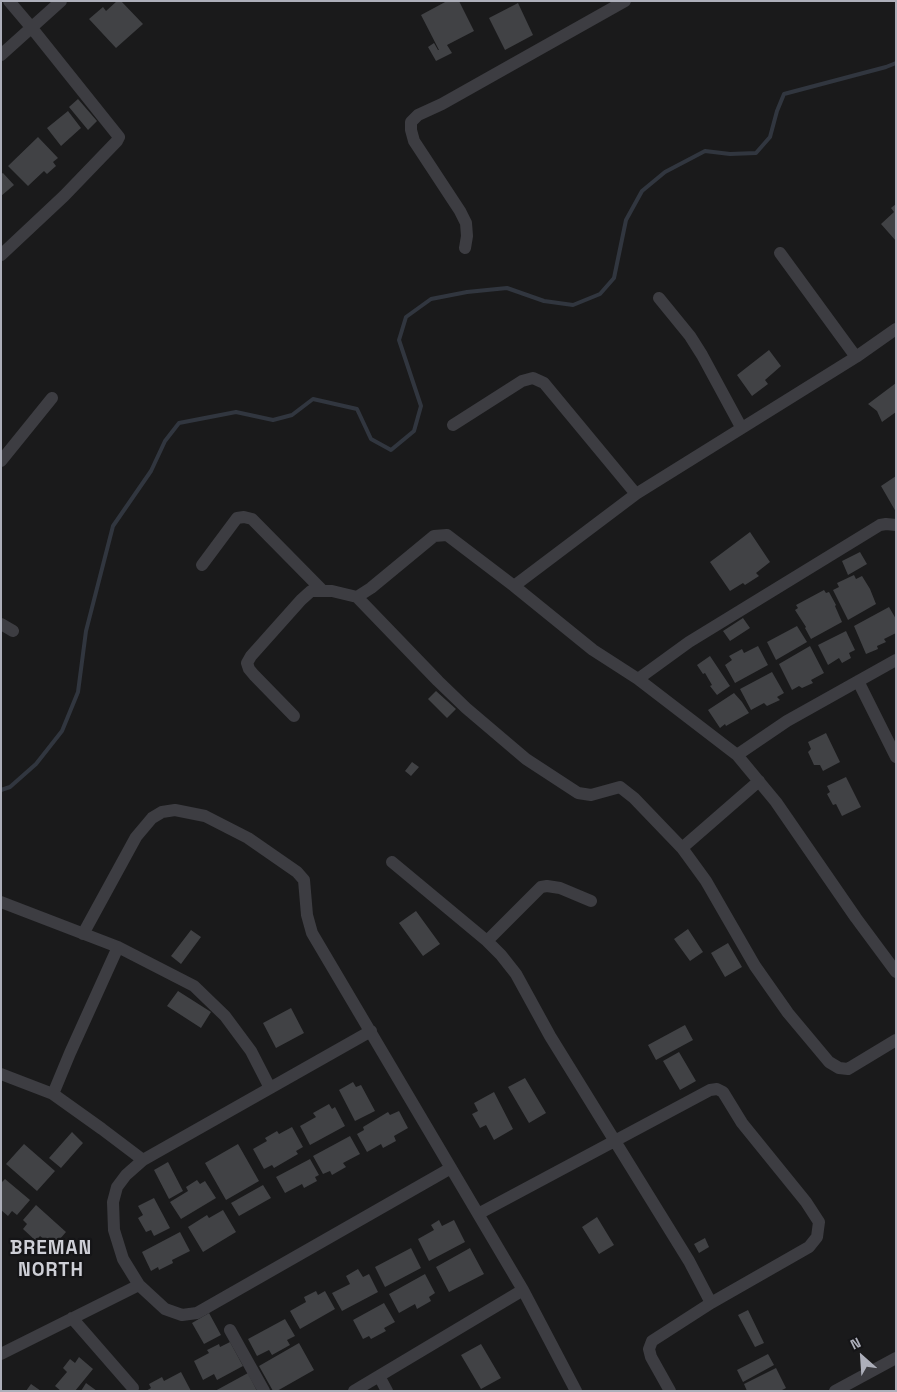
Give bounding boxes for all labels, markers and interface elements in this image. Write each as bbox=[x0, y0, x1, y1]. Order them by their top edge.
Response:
district label: BREMAN NORTH bbox=[9, 1238, 93, 1282]
north arrow bbox=[837, 1332, 887, 1382]
text: N bbox=[847, 1333, 864, 1354]

